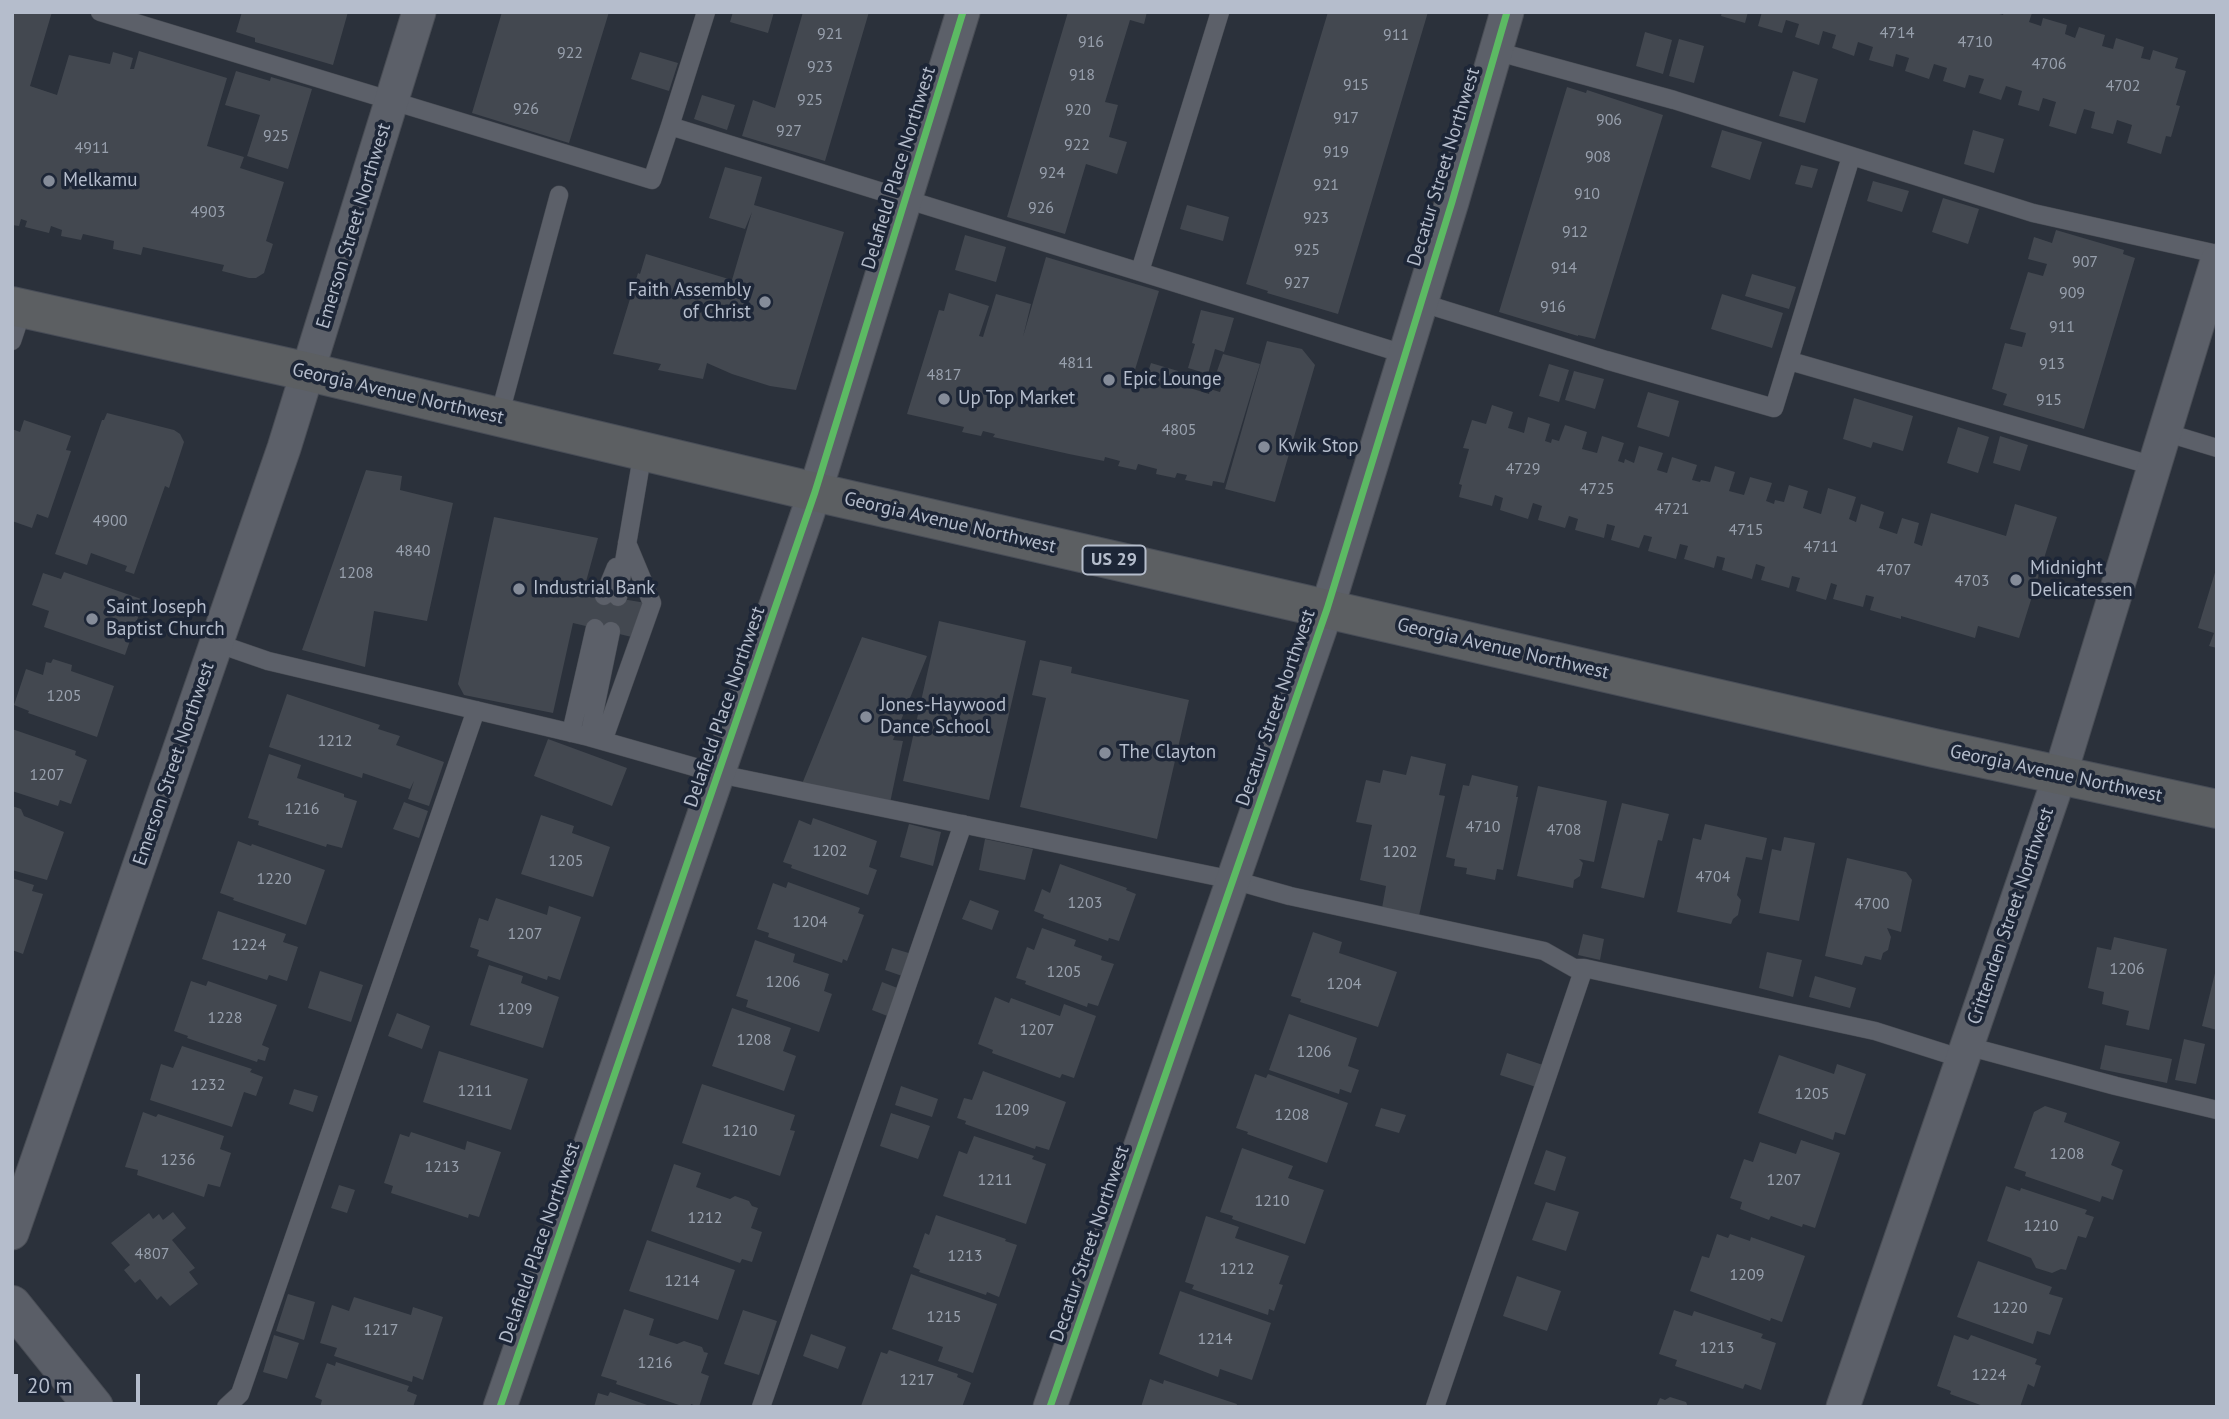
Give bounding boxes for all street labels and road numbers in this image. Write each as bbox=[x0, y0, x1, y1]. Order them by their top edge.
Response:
street label: Delafield Place Northwest bbox=[857, 64, 941, 272]
street label: Decatur Street Northwest bbox=[1403, 65, 1485, 269]
street label: Emerson Street Northwest bbox=[312, 121, 396, 331]
street label: Georgia Avenue Northwest bbox=[290, 359, 506, 429]
street label: Georgia Avenue Northwest bbox=[842, 488, 1058, 558]
road number: US 29 bbox=[1082, 546, 1146, 574]
street label: Delafield Place Northwest bbox=[680, 604, 770, 810]
street label: Decatur Street Northwest bbox=[1232, 607, 1320, 809]
street label: Georgia Avenue Northwest bbox=[1395, 614, 1611, 684]
street label: Emerson Street Northwest bbox=[128, 659, 220, 869]
street label: Georgia Avenue Northwest bbox=[1948, 740, 2164, 808]
street label: Crittenden Street Northwest bbox=[1963, 804, 2059, 1028]
street label: Delafield Place Northwest bbox=[495, 1140, 585, 1346]
street label: Decatur Street Northwest bbox=[1046, 1143, 1134, 1345]

